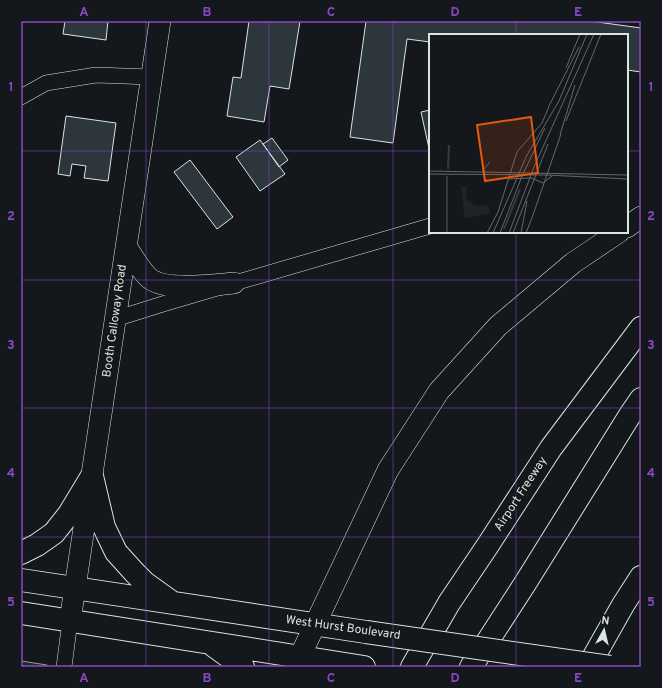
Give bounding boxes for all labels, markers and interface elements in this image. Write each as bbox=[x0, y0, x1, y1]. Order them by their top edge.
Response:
text: A bbox=[79, 5, 89, 21]
text: B bbox=[203, 5, 212, 21]
text: C bbox=[327, 5, 335, 21]
text: D bbox=[450, 5, 460, 21]
text: E bbox=[574, 5, 582, 21]
inset map bbox=[429, 34, 628, 233]
text: 1 bbox=[8, 80, 14, 96]
text: 1 bbox=[648, 80, 654, 96]
text: 2 bbox=[7, 209, 15, 225]
text: 2 bbox=[647, 209, 655, 225]
street label: Booth Calloway Road bbox=[99, 263, 131, 379]
text: 3 bbox=[7, 338, 15, 354]
text: 3 bbox=[647, 338, 655, 354]
street label: Airport Freeway bbox=[491, 454, 551, 534]
text: 4 bbox=[7, 466, 15, 482]
text: 4 bbox=[647, 466, 655, 482]
text: 5 bbox=[7, 595, 15, 611]
text: 5 bbox=[647, 595, 655, 611]
north arrow bbox=[584, 610, 624, 650]
street label: West Hurst Boulevard bbox=[284, 612, 402, 644]
text: N bbox=[600, 614, 610, 629]
text: A bbox=[79, 671, 89, 687]
text: B bbox=[203, 671, 212, 687]
text: C bbox=[327, 671, 335, 687]
text: D bbox=[450, 671, 460, 687]
text: E bbox=[574, 671, 582, 687]

